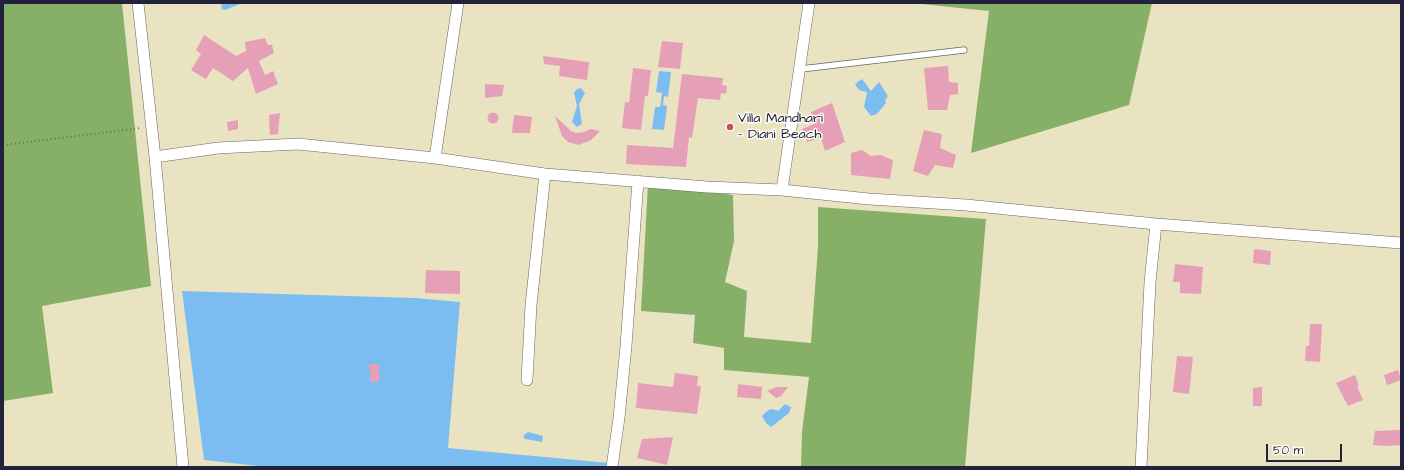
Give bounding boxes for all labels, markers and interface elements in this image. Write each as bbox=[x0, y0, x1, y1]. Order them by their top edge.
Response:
place label: Villa Mandhari - Diani Beach bbox=[738, 111, 823, 144]
marker: Villa Mandhari - Diani Beach bbox=[725, 122, 735, 132]
scale bar bbox=[1268, 436, 1344, 462]
text: 50 m bbox=[1273, 442, 1303, 459]

